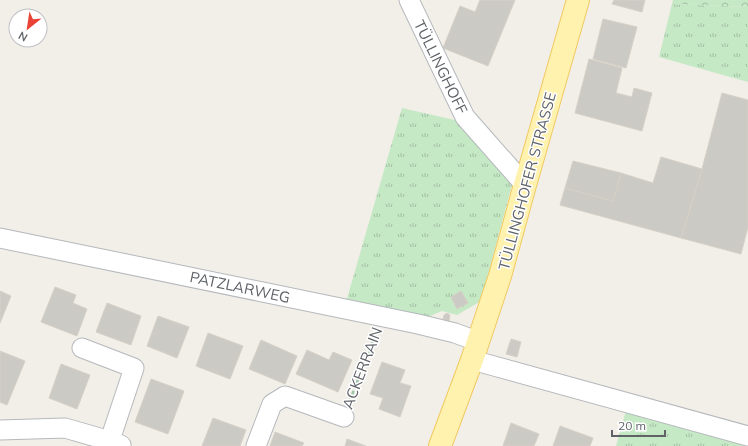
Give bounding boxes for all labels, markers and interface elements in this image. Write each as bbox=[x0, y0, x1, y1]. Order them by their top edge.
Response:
north arrow bbox=[8, 8, 48, 48]
street label: TÜLLINGHOFF bbox=[410, 17, 472, 117]
text: N bbox=[16, 29, 30, 45]
street label: TÜLLINGHOFER STRASSE bbox=[494, 90, 560, 272]
street label: PATZLARWEG bbox=[188, 267, 292, 307]
street label: ACKERRAIN bbox=[338, 324, 386, 412]
scale bar bbox=[612, 412, 665, 438]
text: 20 m bbox=[618, 418, 646, 433]

